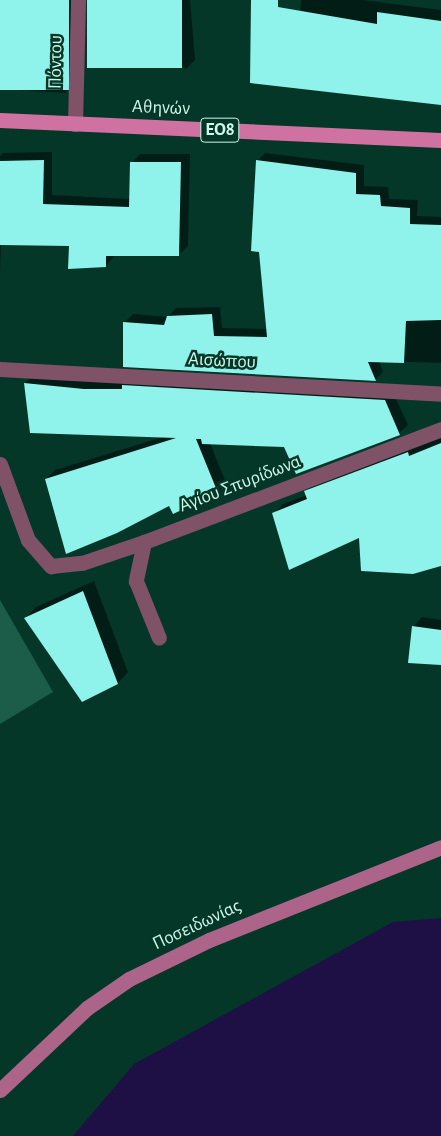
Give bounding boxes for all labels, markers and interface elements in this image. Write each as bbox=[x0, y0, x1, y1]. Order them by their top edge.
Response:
street label: Πόντου bbox=[44, 35, 68, 89]
street label: Αθηνών bbox=[132, 96, 190, 120]
road number: ΕΟ8 bbox=[200, 114, 240, 146]
street label: Αισώπου bbox=[188, 348, 256, 374]
street label: Αγίου Σπυρίδωνα bbox=[176, 450, 304, 518]
street label: Ποσειδωνίας bbox=[149, 895, 245, 955]

